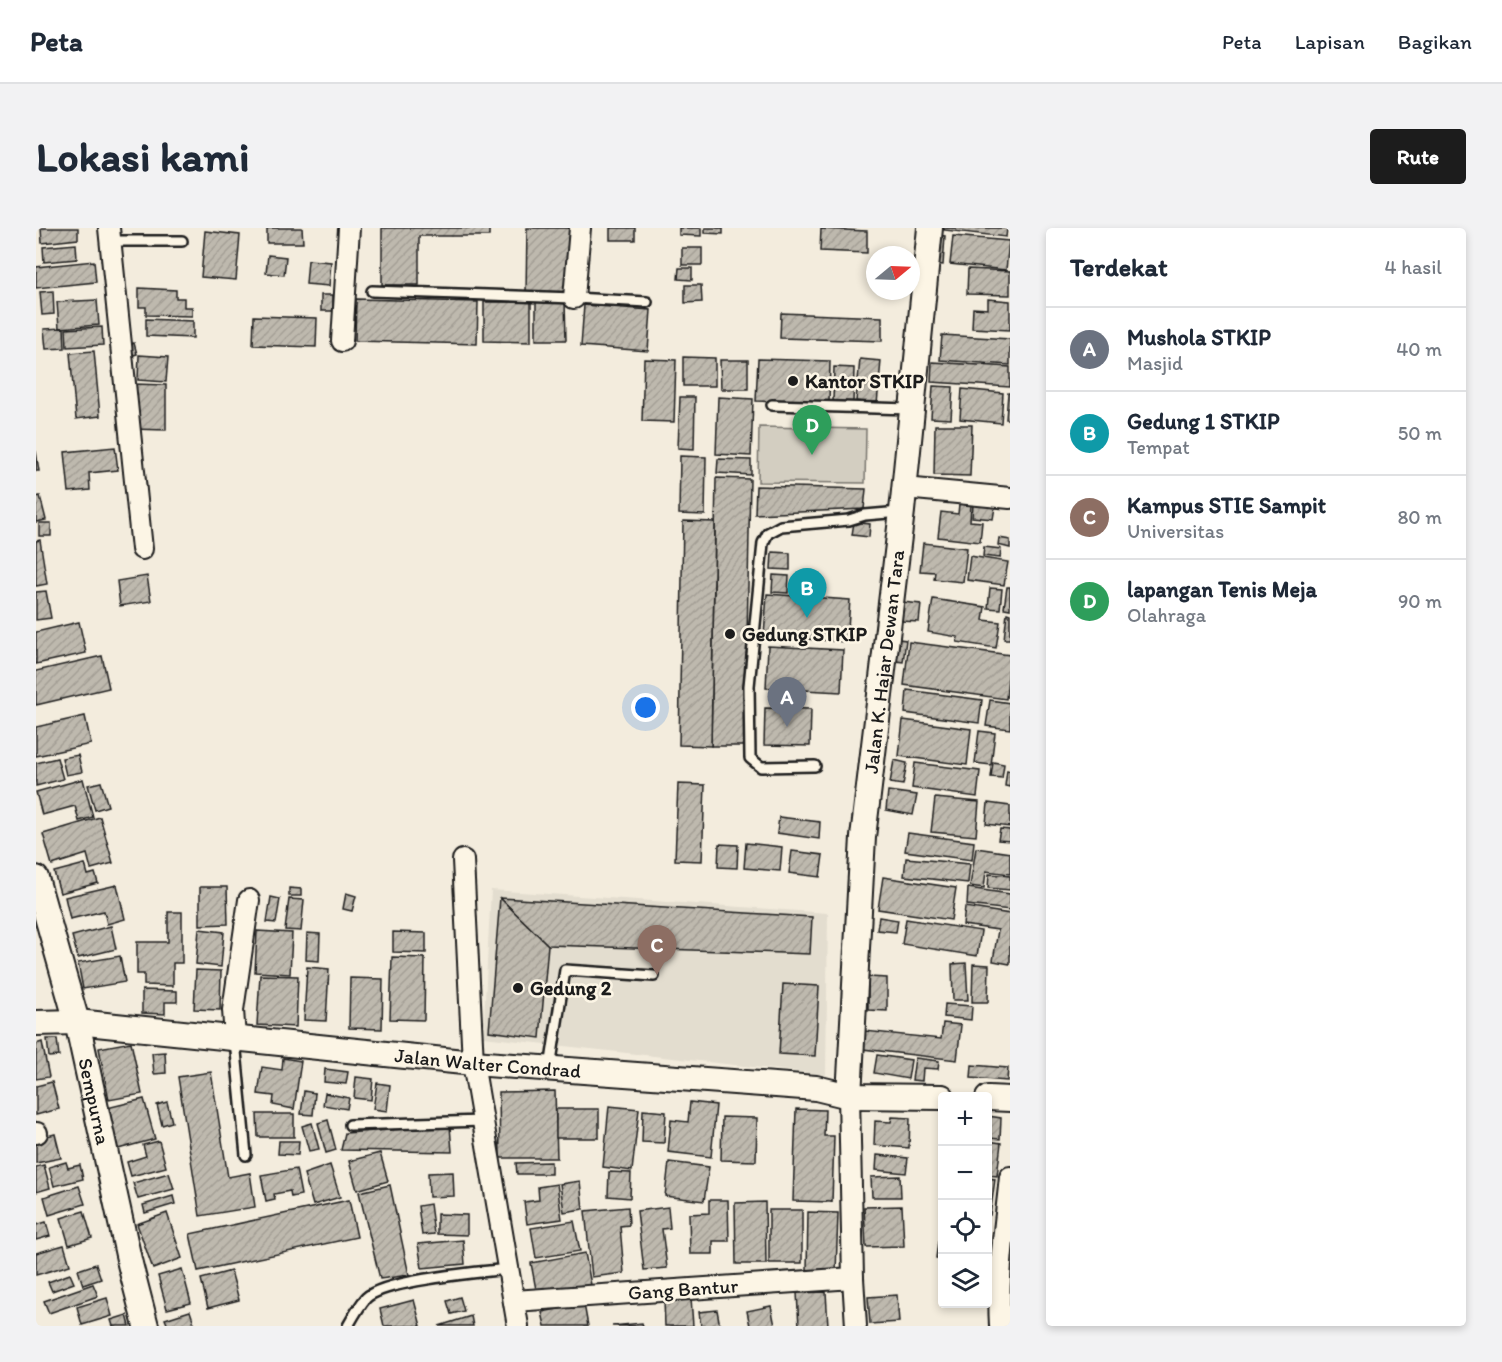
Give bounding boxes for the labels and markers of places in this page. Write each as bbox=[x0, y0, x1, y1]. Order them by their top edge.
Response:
place label: Kantor STKIP bbox=[805, 369, 924, 393]
marker: Kantor STKIP bbox=[786, 374, 800, 388]
pin: D bbox=[792, 406, 832, 455]
pin: B bbox=[788, 568, 826, 618]
place label: Gedung STKIP bbox=[742, 622, 867, 647]
marker: Gedung STKIP bbox=[723, 627, 737, 641]
pin: A bbox=[768, 678, 807, 727]
pin: C bbox=[638, 926, 676, 975]
place label: Gedung 2 bbox=[530, 976, 612, 1001]
marker: Gedung 2 bbox=[511, 981, 525, 995]

